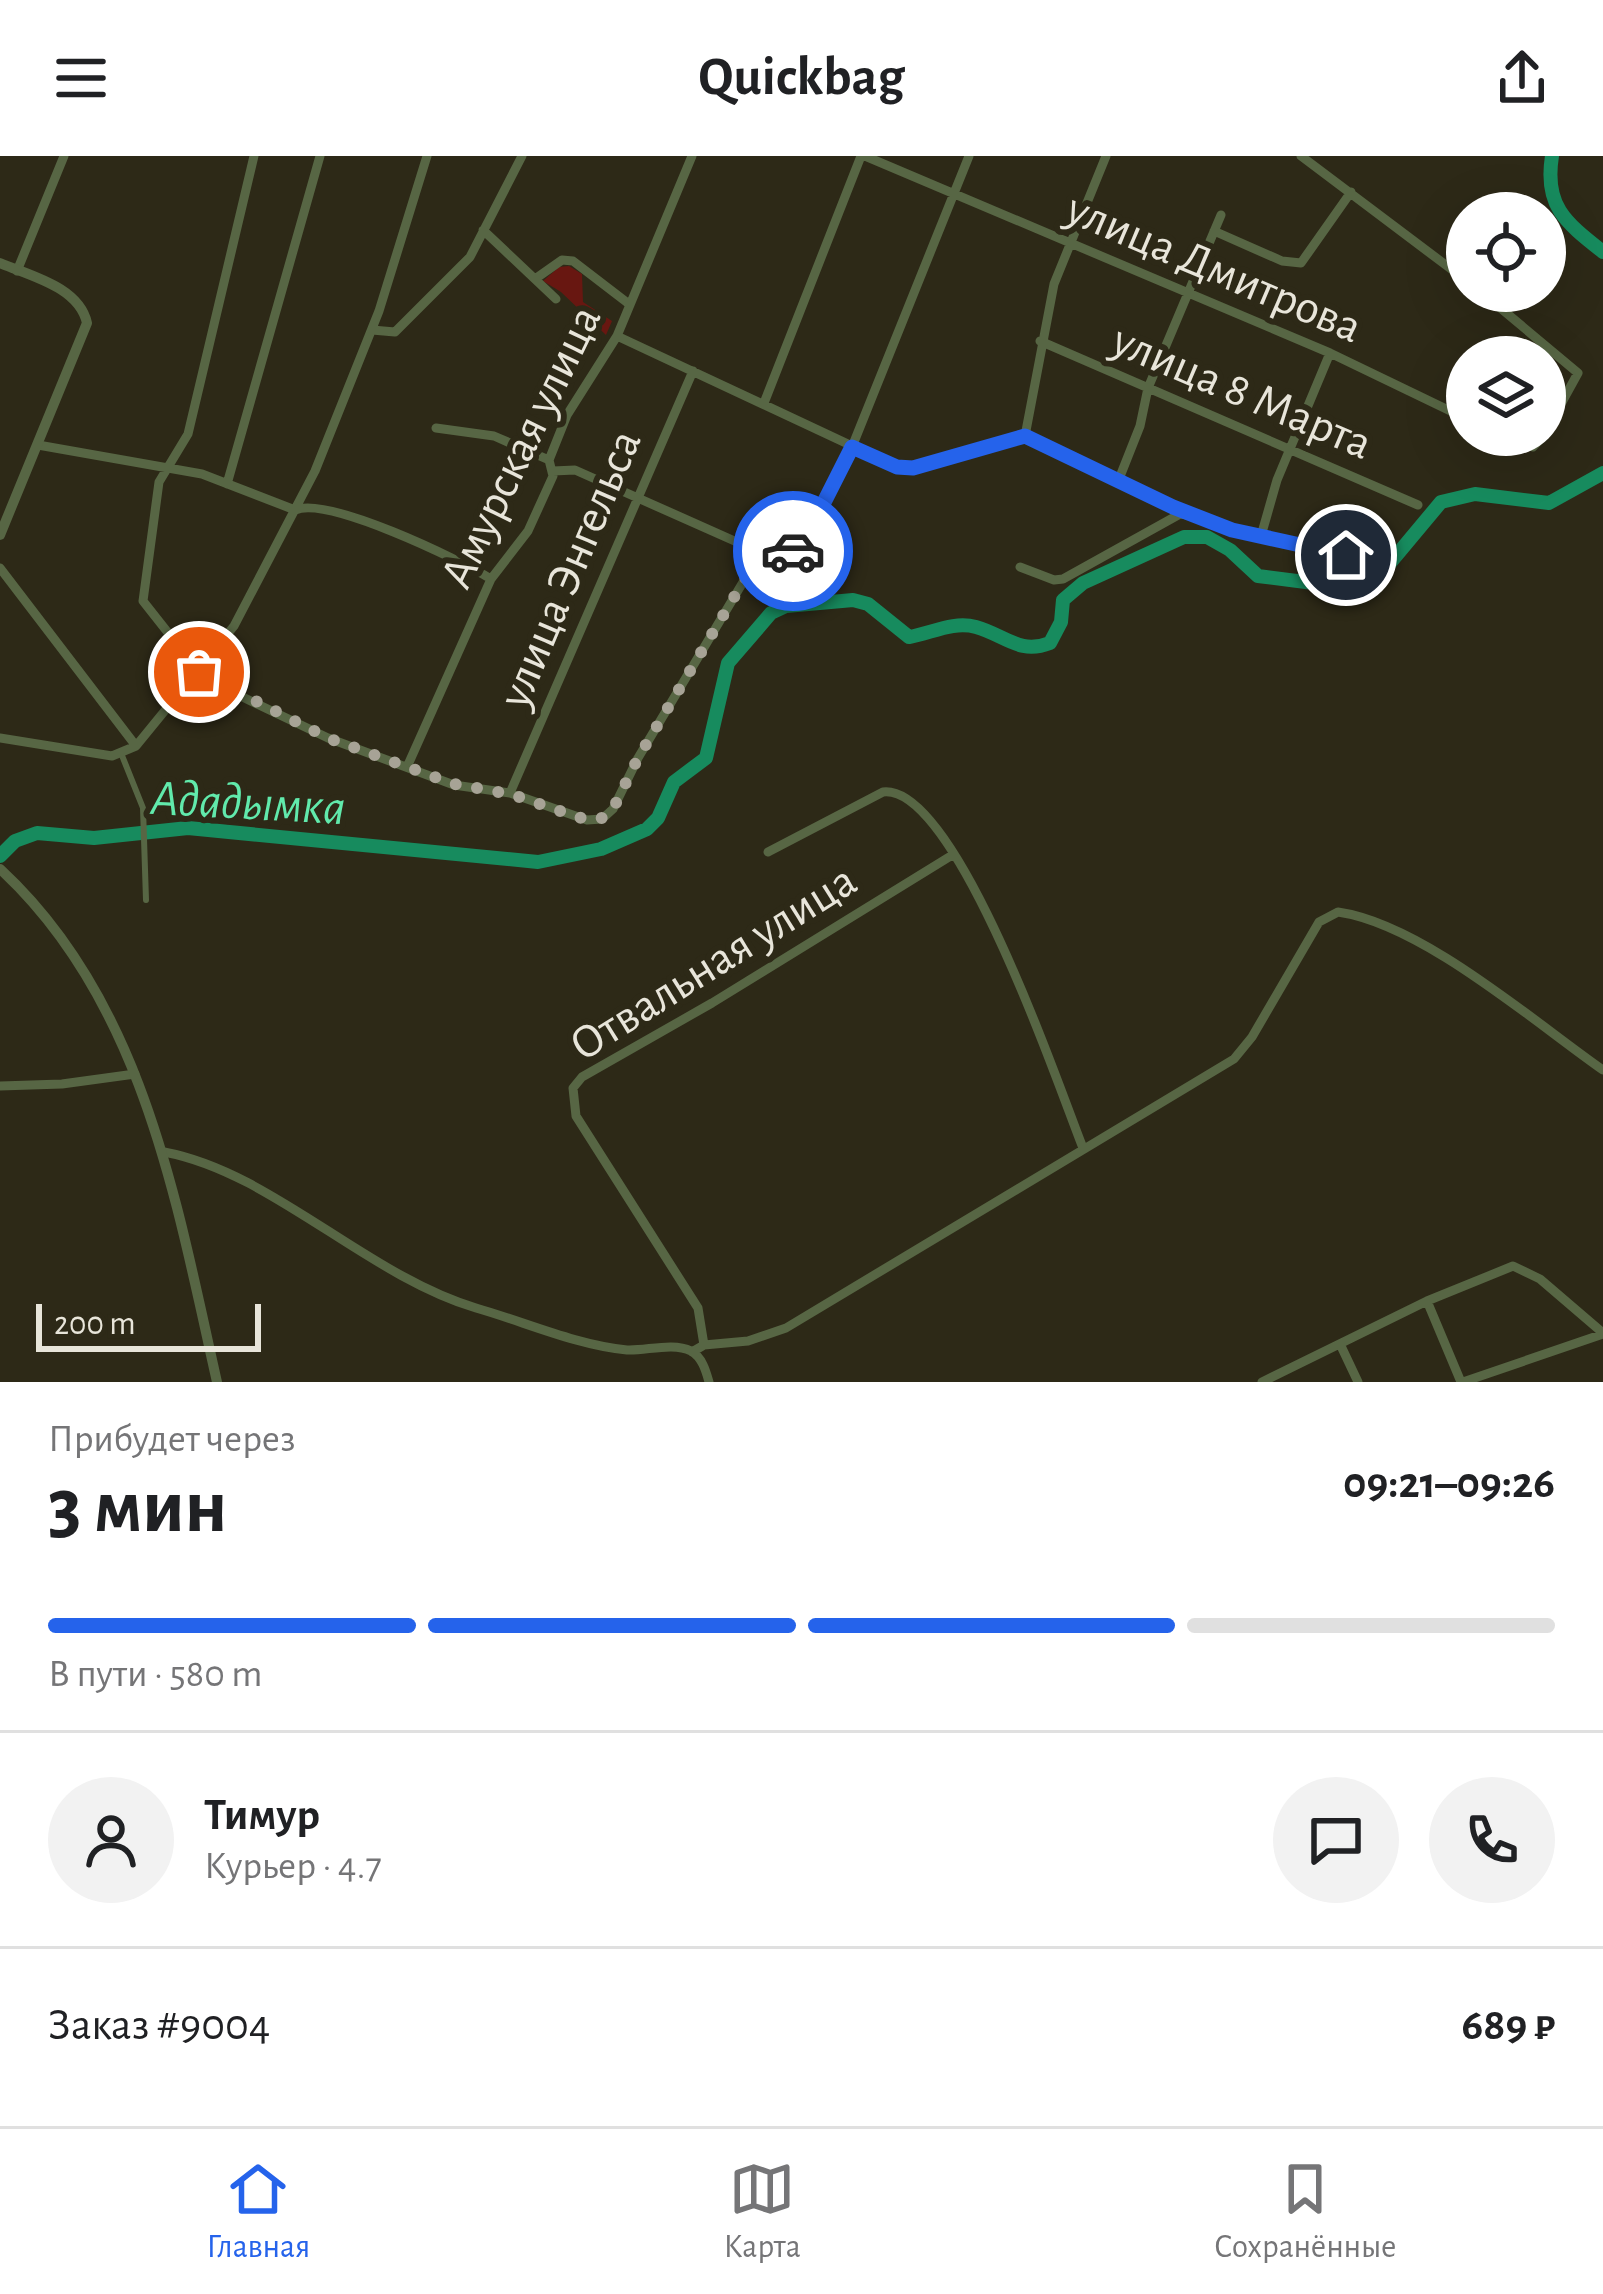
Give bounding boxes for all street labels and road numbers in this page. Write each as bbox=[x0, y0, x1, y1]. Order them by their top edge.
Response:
street label: улица Дмитрова bbox=[1058, 185, 1368, 352]
street label: Амурская улица bbox=[433, 299, 611, 596]
street label: улица 8 Марта bbox=[1104, 316, 1379, 469]
street label: улица Энгельса bbox=[490, 423, 651, 716]
street label: Отвальная улица bbox=[562, 856, 865, 1071]

